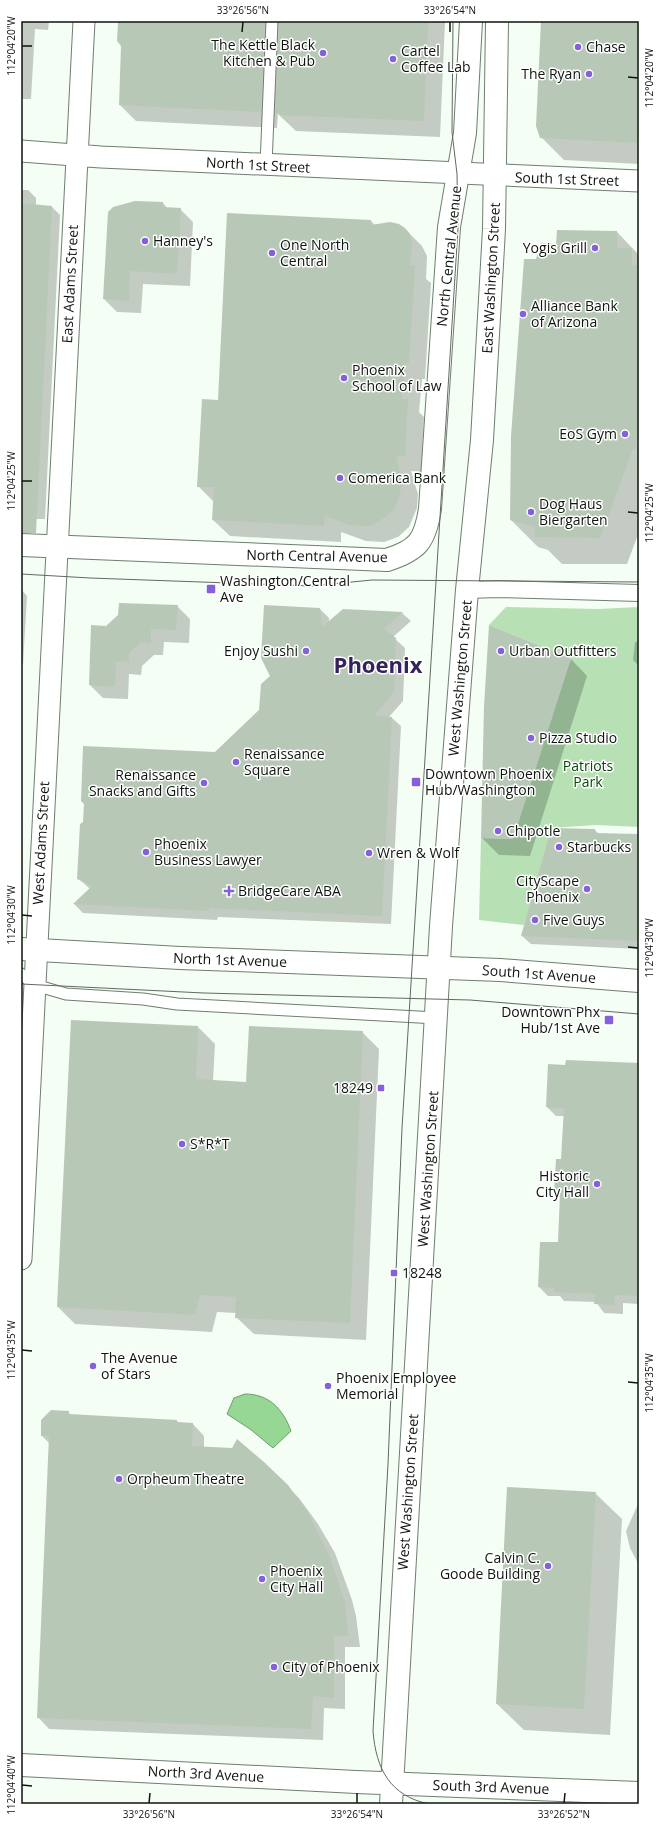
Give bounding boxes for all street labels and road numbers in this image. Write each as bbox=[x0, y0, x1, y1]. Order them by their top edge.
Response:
street label: North 1st Street bbox=[205, 152, 311, 177]
street label: South 1st Street bbox=[515, 167, 619, 190]
street label: North Central Avenue bbox=[432, 184, 465, 327]
street label: East Washington Street bbox=[477, 202, 504, 354]
street label: East Adams Street bbox=[57, 224, 82, 344]
street label: North Central Avenue bbox=[246, 545, 388, 566]
street label: West Washington Street bbox=[443, 599, 476, 757]
street label: West Adams Street bbox=[28, 781, 53, 905]
street label: North 1st Avenue bbox=[173, 948, 287, 971]
street label: South 1st Avenue bbox=[482, 960, 597, 987]
street label: West Washington Street bbox=[413, 1090, 442, 1248]
street label: West Washington Street bbox=[393, 1413, 422, 1571]
street label: North 3rd Avenue bbox=[147, 1761, 265, 1786]
street label: South 3rd Avenue bbox=[432, 1775, 550, 1798]

